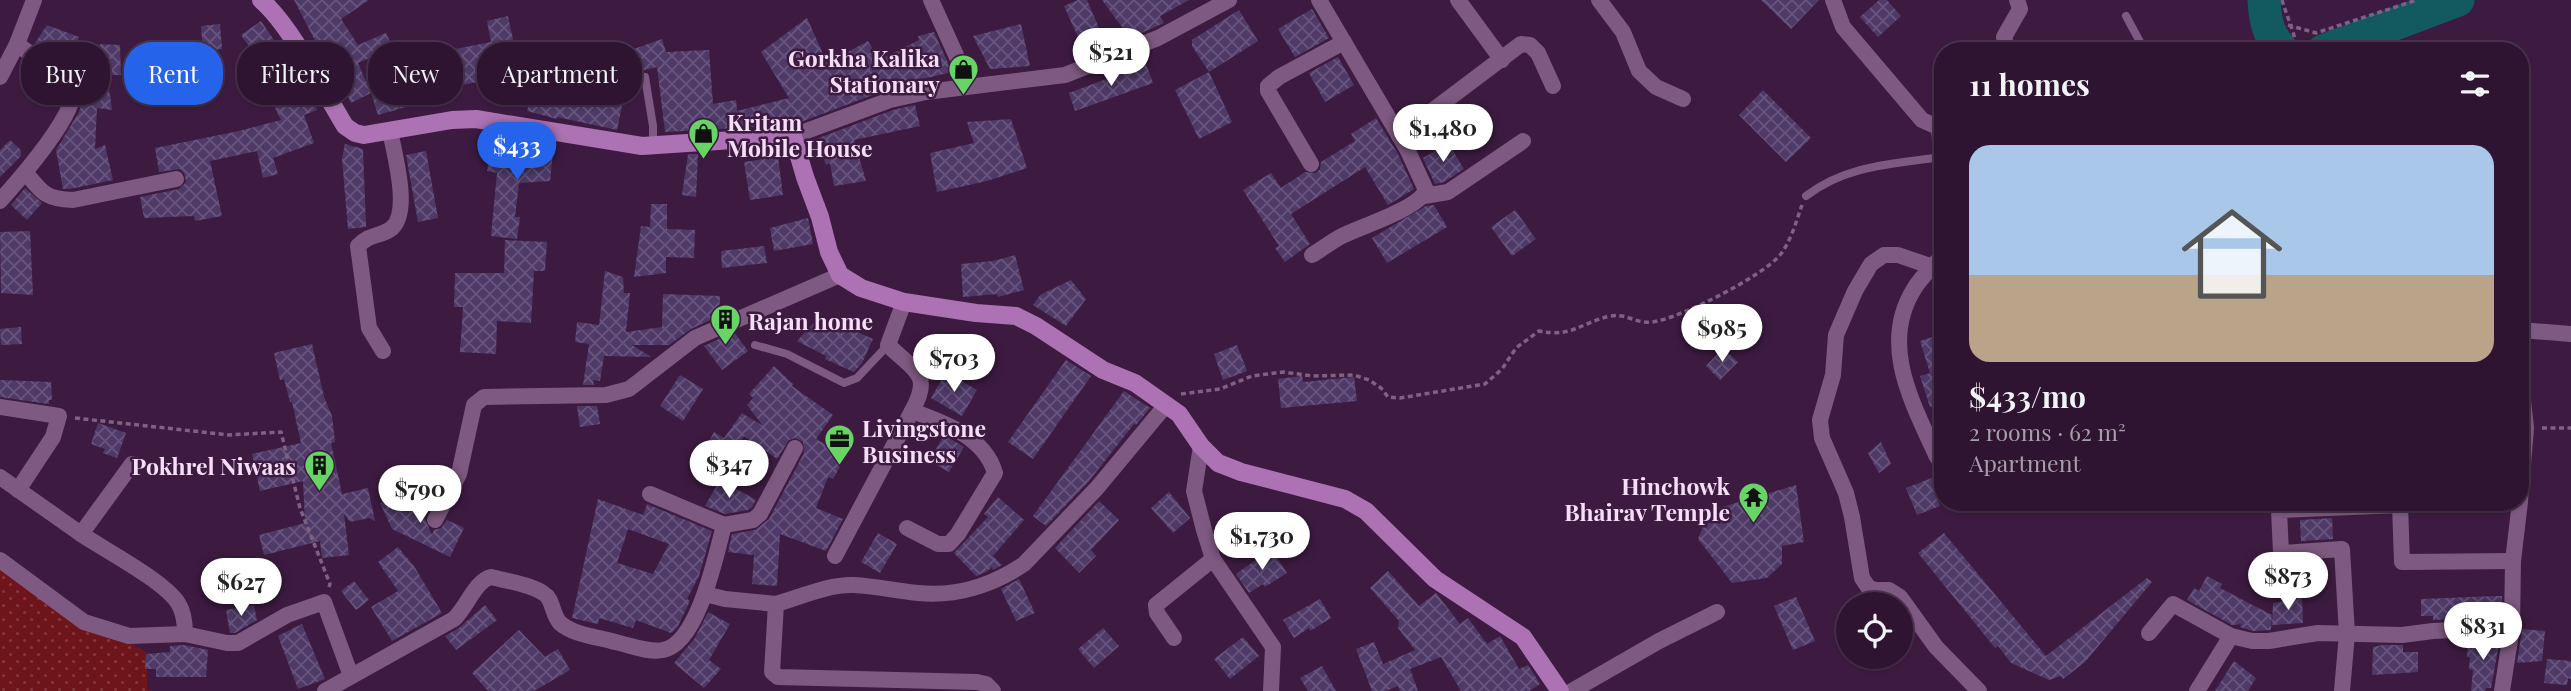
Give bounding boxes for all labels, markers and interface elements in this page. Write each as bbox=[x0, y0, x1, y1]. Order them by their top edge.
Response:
pin: $521 bbox=[1070, 28, 1152, 88]
text: $521 bbox=[1089, 35, 1133, 66]
chip: Buy bbox=[21, 42, 110, 105]
chip: Rent bbox=[124, 42, 223, 105]
chip: Filters bbox=[237, 42, 354, 105]
chip: New bbox=[368, 42, 463, 105]
chip: Apartment bbox=[477, 42, 642, 105]
place label: Gorkha Kalika Stationary bbox=[788, 42, 940, 99]
shop icon: Gorkha Kalika Stationary bbox=[946, 53, 980, 97]
text: 11 homes bbox=[1969, 64, 2090, 104]
icon: filters bbox=[2456, 65, 2494, 103]
pin: $1,480 bbox=[1386, 104, 1500, 164]
place label: Kritam Mobile House bbox=[727, 106, 873, 163]
text: $1,480 bbox=[1409, 111, 1477, 142]
shop icon: Kritam Mobile House bbox=[687, 117, 721, 161]
pin: $433 bbox=[476, 122, 558, 182]
text: $433 bbox=[493, 129, 541, 160]
icon: home bbox=[2169, 191, 2295, 317]
building icon: Rajan home bbox=[708, 303, 742, 347]
pin: $985 bbox=[1681, 304, 1763, 364]
place label: Rajan home bbox=[748, 305, 873, 336]
text: $985 bbox=[1697, 311, 1747, 342]
pin: $703 bbox=[913, 334, 995, 394]
text: $703 bbox=[929, 341, 979, 372]
text: $433/mo bbox=[1969, 376, 2086, 416]
place label: Livingstone Business bbox=[862, 412, 986, 469]
text: 2 rooms · 62 m² bbox=[1969, 416, 2126, 447]
office icon: Livingstone Business bbox=[822, 423, 856, 467]
pin: $347 bbox=[688, 440, 770, 500]
text: $347 bbox=[706, 447, 752, 478]
text: Apartment bbox=[1969, 447, 2081, 478]
building icon: Pokhrel Niwaas bbox=[302, 448, 336, 492]
place label: Pokhrel Niwaas bbox=[132, 450, 296, 481]
pin: $790 bbox=[379, 466, 461, 525]
place label: Hinchowk Bhairav Temple bbox=[1564, 470, 1731, 527]
text: $790 bbox=[394, 472, 446, 503]
temple icon: Hinchowk Bhairav Temple bbox=[1736, 481, 1770, 525]
pin: $1,730 bbox=[1205, 512, 1319, 572]
text: $1,730 bbox=[1230, 519, 1294, 550]
pin: $873 bbox=[2247, 552, 2329, 612]
pin: $627 bbox=[200, 558, 282, 618]
text: $873 bbox=[2264, 559, 2312, 590]
text: $627 bbox=[217, 565, 265, 596]
map controls bbox=[1836, 592, 1913, 669]
button: locate bbox=[1836, 592, 1913, 669]
pin: $831 bbox=[2442, 602, 2524, 662]
text: $831 bbox=[2460, 609, 2506, 640]

